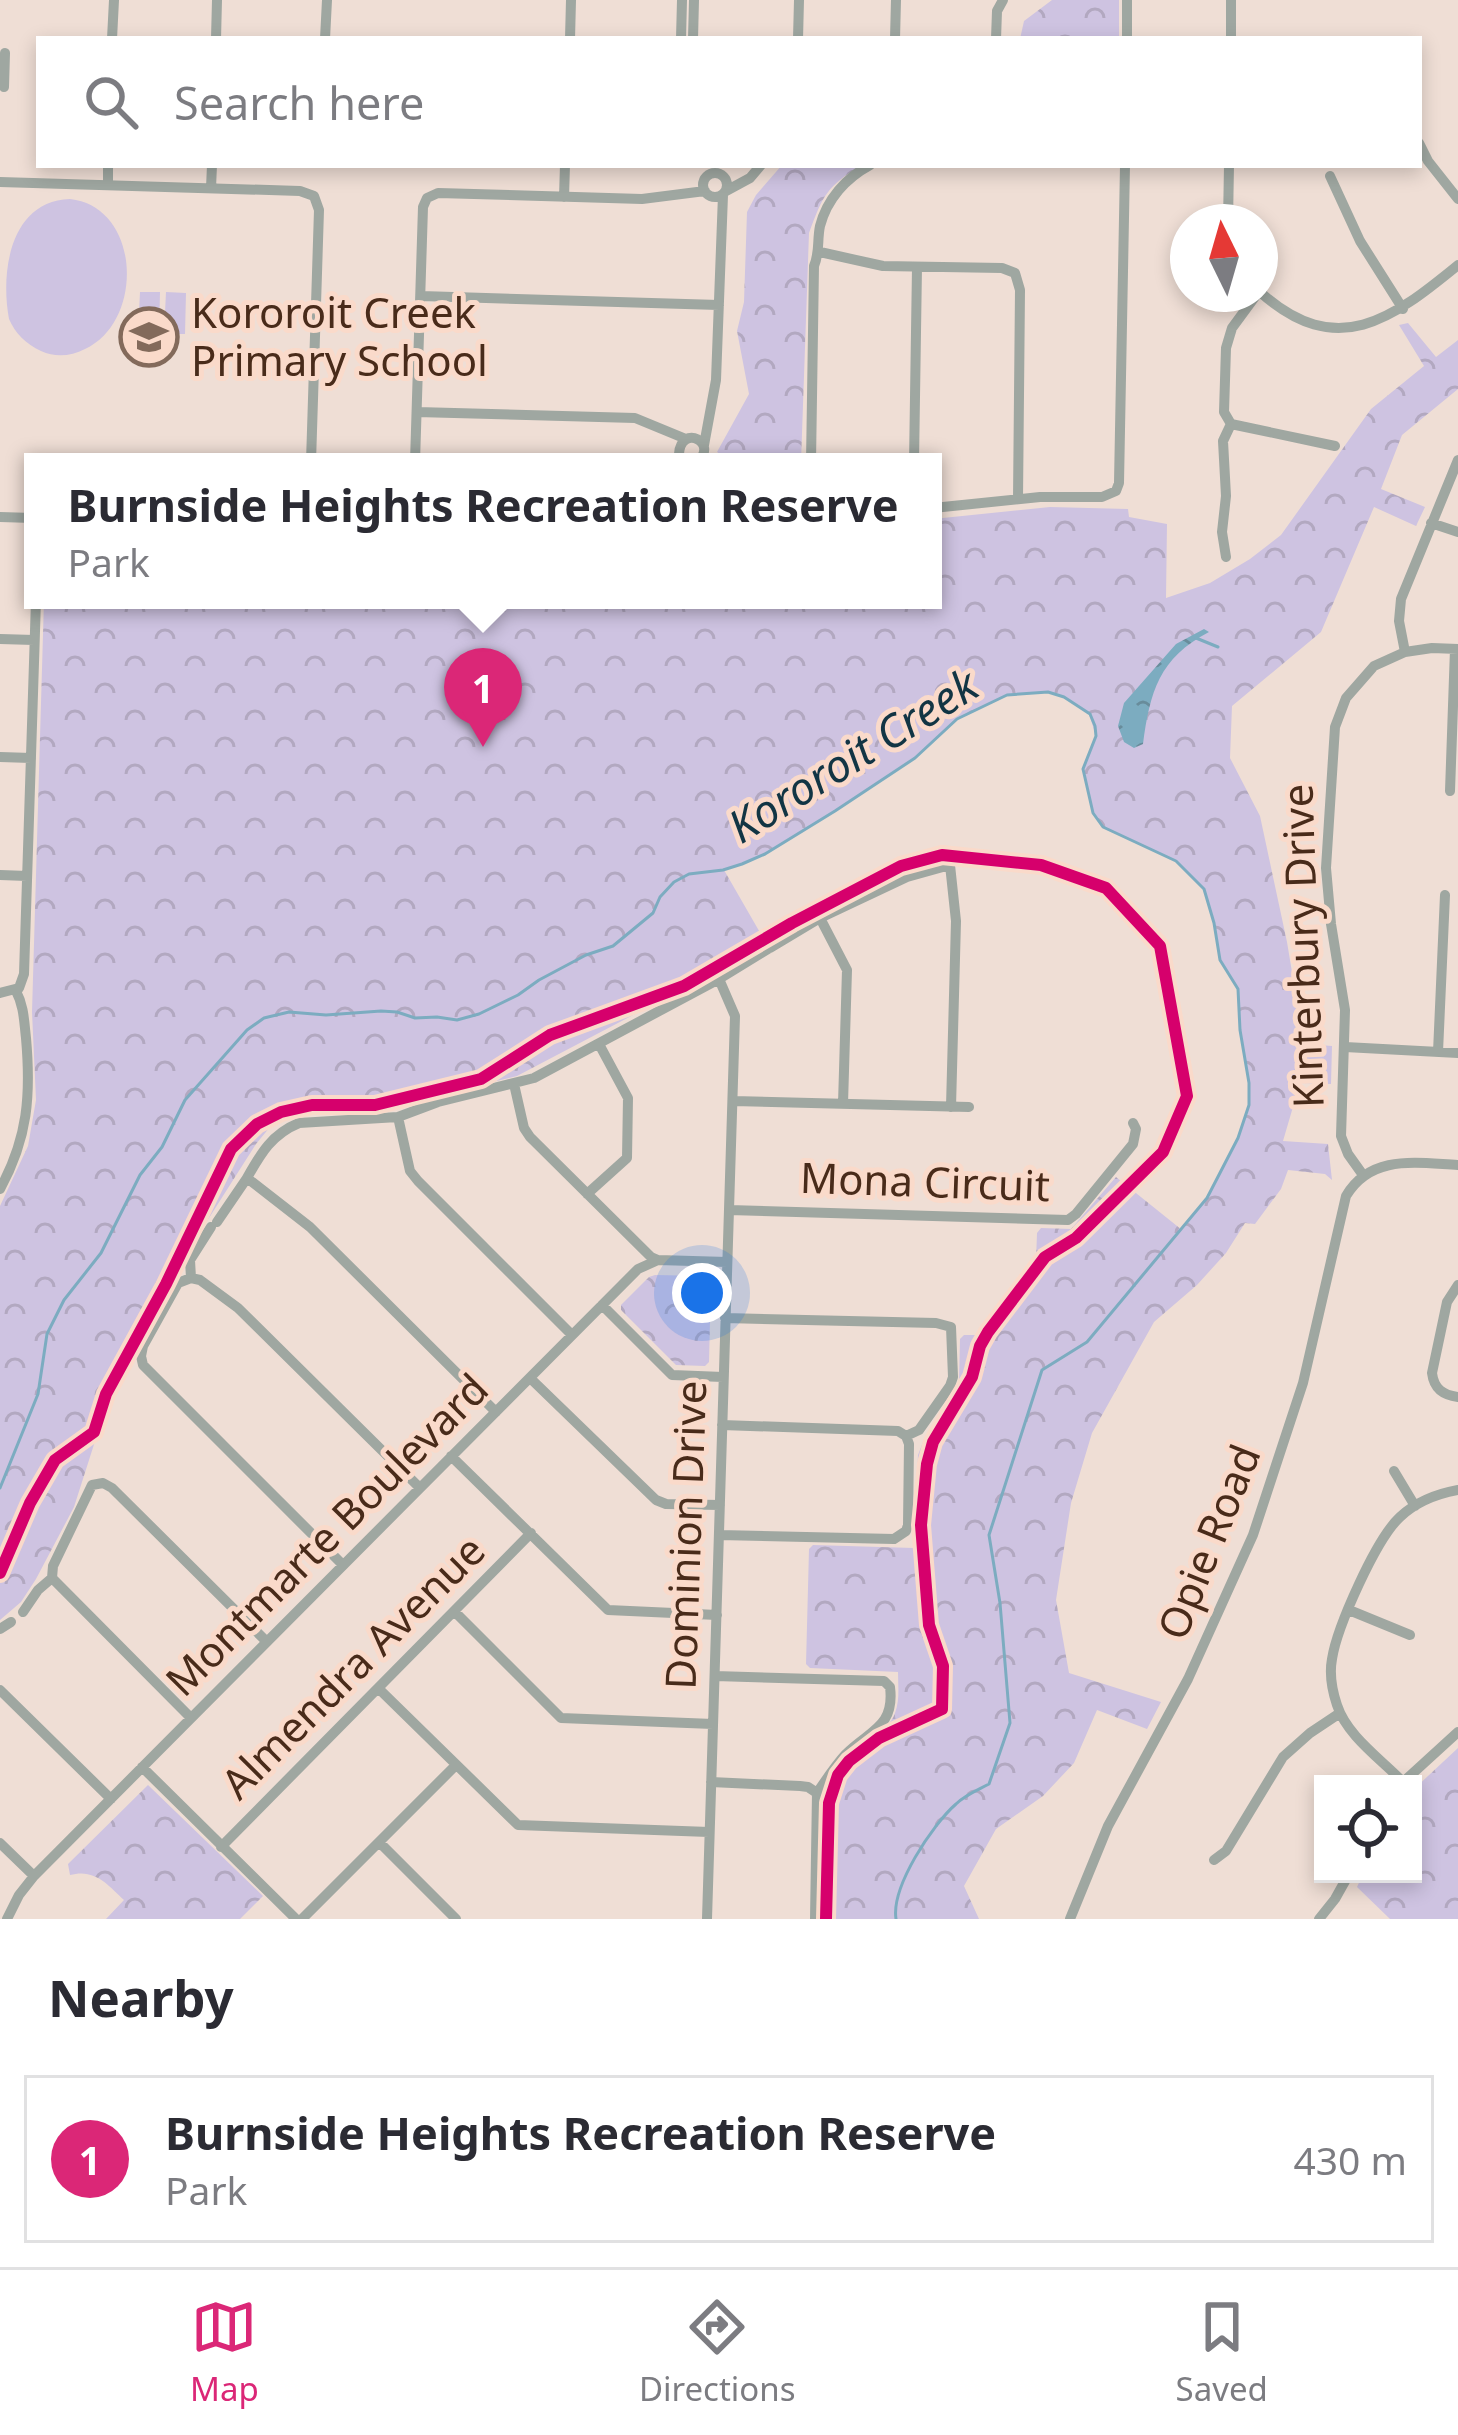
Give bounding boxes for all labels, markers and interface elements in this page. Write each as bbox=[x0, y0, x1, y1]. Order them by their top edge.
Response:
search box bbox=[36, 36, 1422, 168]
icon: search bbox=[78, 69, 144, 135]
text: Search here bbox=[174, 72, 424, 133]
north arrow bbox=[1170, 204, 1278, 312]
place label: Kororoit Creek Primary School bbox=[191, 283, 488, 388]
school or university icon: Kororoit Creek Primary School bbox=[118, 306, 180, 368]
popup bbox=[24, 453, 942, 609]
text: Burnside Heights Recreation Reserve bbox=[67, 474, 899, 535]
text: Park bbox=[67, 535, 150, 588]
pin: 1 bbox=[444, 648, 522, 747]
water label: Kororoit Creek bbox=[716, 653, 990, 856]
street label: Kinterbury Drive bbox=[1267, 783, 1336, 1109]
street label: Mona Circuit bbox=[799, 1148, 1051, 1213]
your location bbox=[672, 1263, 732, 1323]
street label: Montmarte Boulevard bbox=[152, 1360, 500, 1708]
street label: Dominion Drive bbox=[651, 1379, 718, 1690]
street label: Opie Road bbox=[1143, 1436, 1272, 1647]
street label: Almendra Avenue bbox=[208, 1522, 496, 1810]
map controls bbox=[1314, 1775, 1422, 1883]
button: locate bbox=[1314, 1775, 1422, 1883]
text: Nearby bbox=[48, 1962, 234, 2032]
text: Burnside Heights Recreation Reserve bbox=[165, 2102, 996, 2163]
text: 1 bbox=[79, 2133, 101, 2186]
text: 430 m bbox=[1293, 2133, 1407, 2186]
text: Park bbox=[165, 2163, 247, 2216]
tab: Map bbox=[190, 2294, 259, 2411]
tab: Directions bbox=[639, 2294, 796, 2411]
tab: Saved bbox=[1176, 2294, 1268, 2411]

